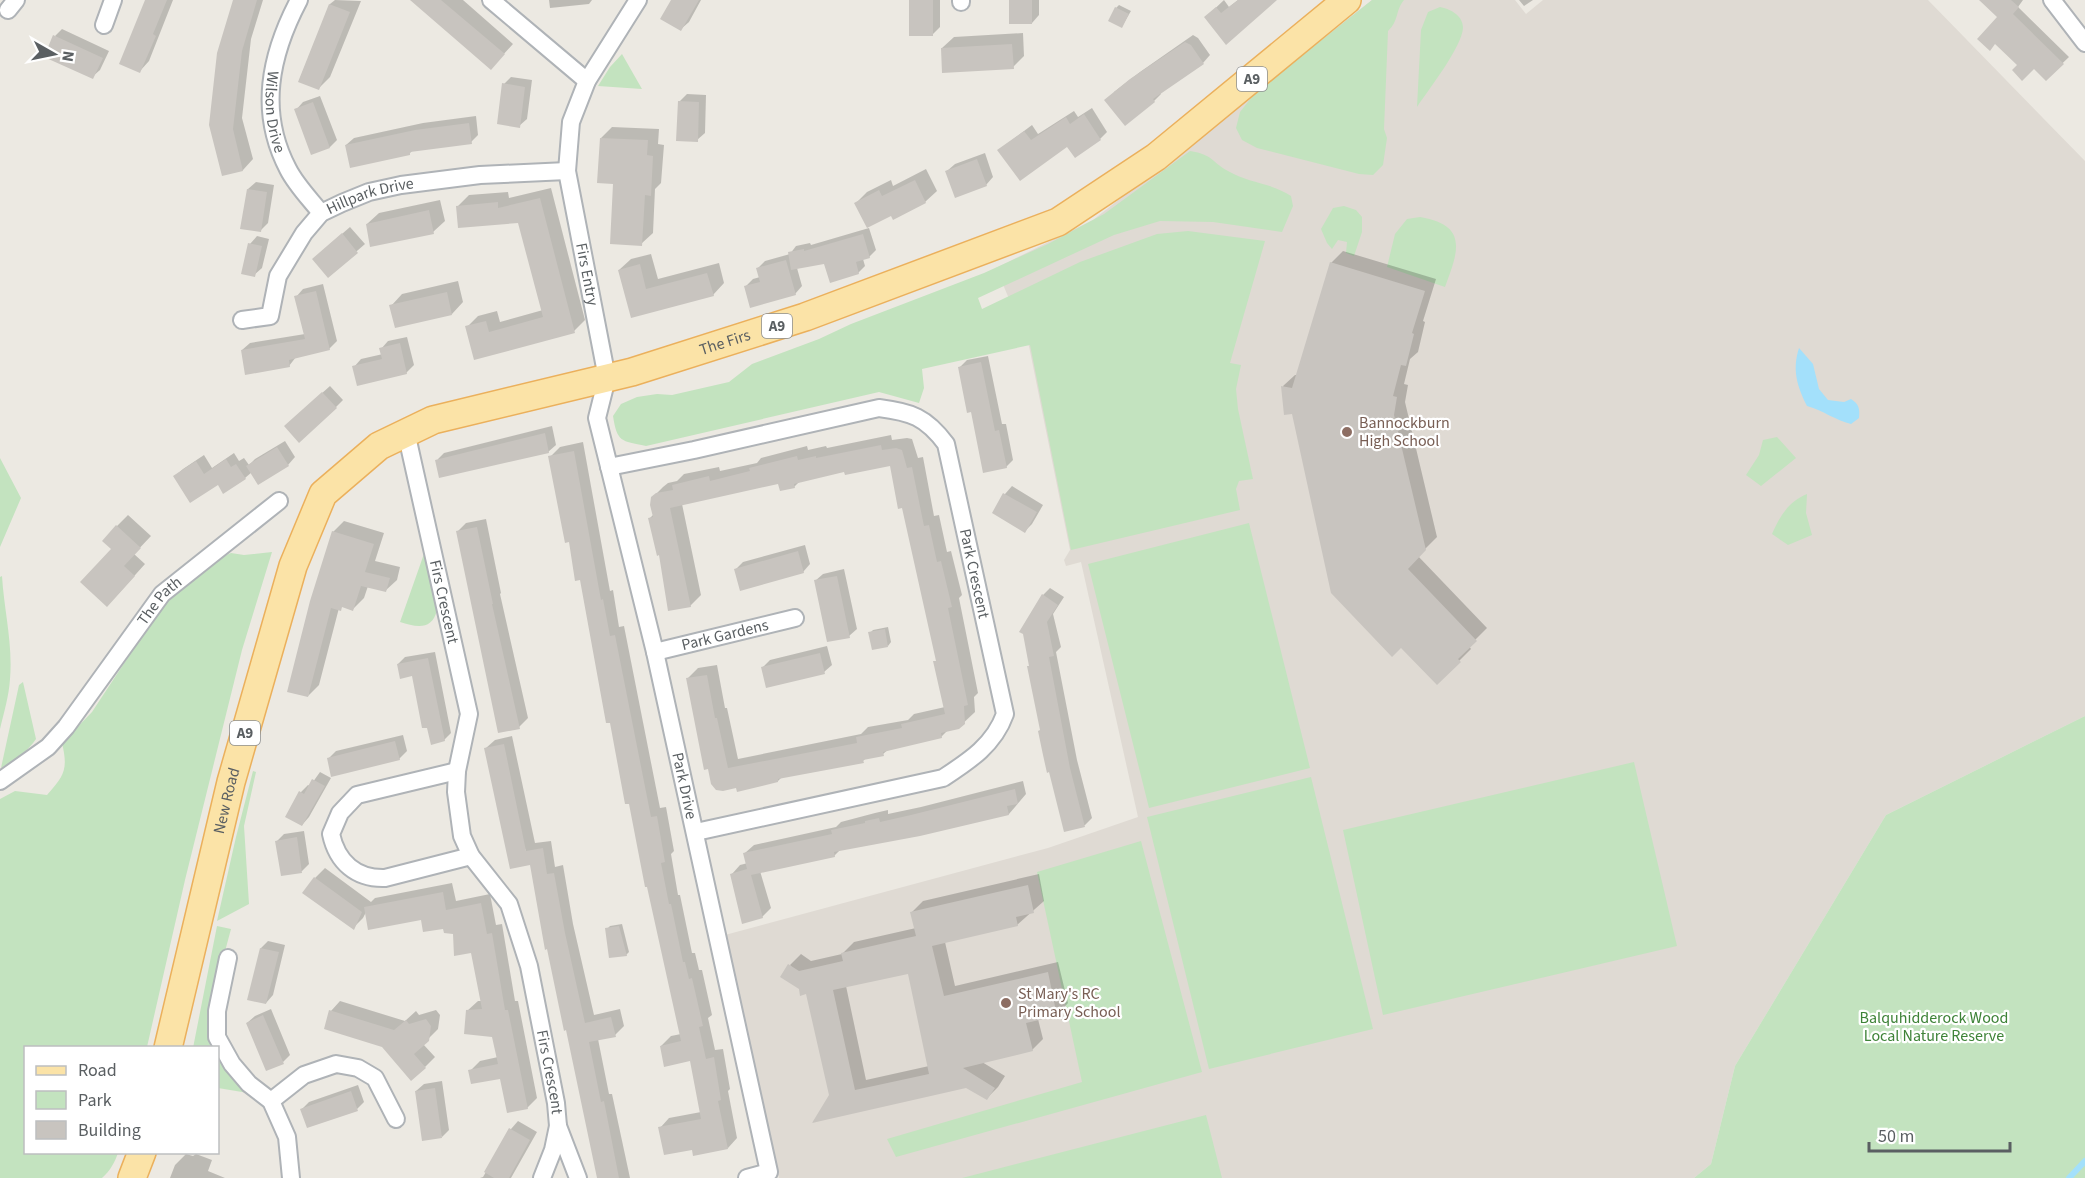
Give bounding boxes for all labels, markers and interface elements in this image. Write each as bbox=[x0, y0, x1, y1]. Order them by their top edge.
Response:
north arrow bbox=[24, 24, 84, 84]
text: N bbox=[56, 49, 80, 63]
road number: A9 bbox=[1237, 67, 1267, 91]
street label: Wilson Drive bbox=[260, 69, 291, 156]
street label: Hillpark Drive bbox=[323, 172, 415, 220]
street label: Firs Entry bbox=[570, 241, 604, 308]
road number: A9 bbox=[762, 314, 792, 338]
street label: The Firs bbox=[697, 324, 754, 361]
place label: Bannockburn High School bbox=[1359, 412, 1450, 452]
marker: Bannockburn High School bbox=[1340, 425, 1354, 439]
street label: Park Crescent bbox=[954, 526, 995, 621]
street label: Firs Crescent bbox=[424, 558, 464, 647]
street label: The Path bbox=[132, 571, 187, 630]
street label: Park Gardens bbox=[679, 614, 771, 656]
road number: A9 bbox=[230, 721, 260, 745]
street label: Park Drive bbox=[666, 750, 702, 821]
street label: New Road bbox=[208, 765, 246, 836]
place label: St Mary's RC Primary School bbox=[1018, 983, 1120, 1023]
marker: St Mary's RC Primary School bbox=[999, 996, 1013, 1010]
park label: Balquhidderock Wood Local Nature Reserve bbox=[1860, 1007, 2008, 1047]
street label: Firs Crescent bbox=[531, 1028, 568, 1116]
legend bbox=[24, 1046, 219, 1154]
text: Road bbox=[78, 1058, 117, 1083]
text: Park bbox=[78, 1088, 112, 1113]
scale bar bbox=[1869, 1115, 2010, 1153]
text: Building bbox=[78, 1118, 141, 1143]
text: 50 m bbox=[1878, 1124, 1914, 1149]

